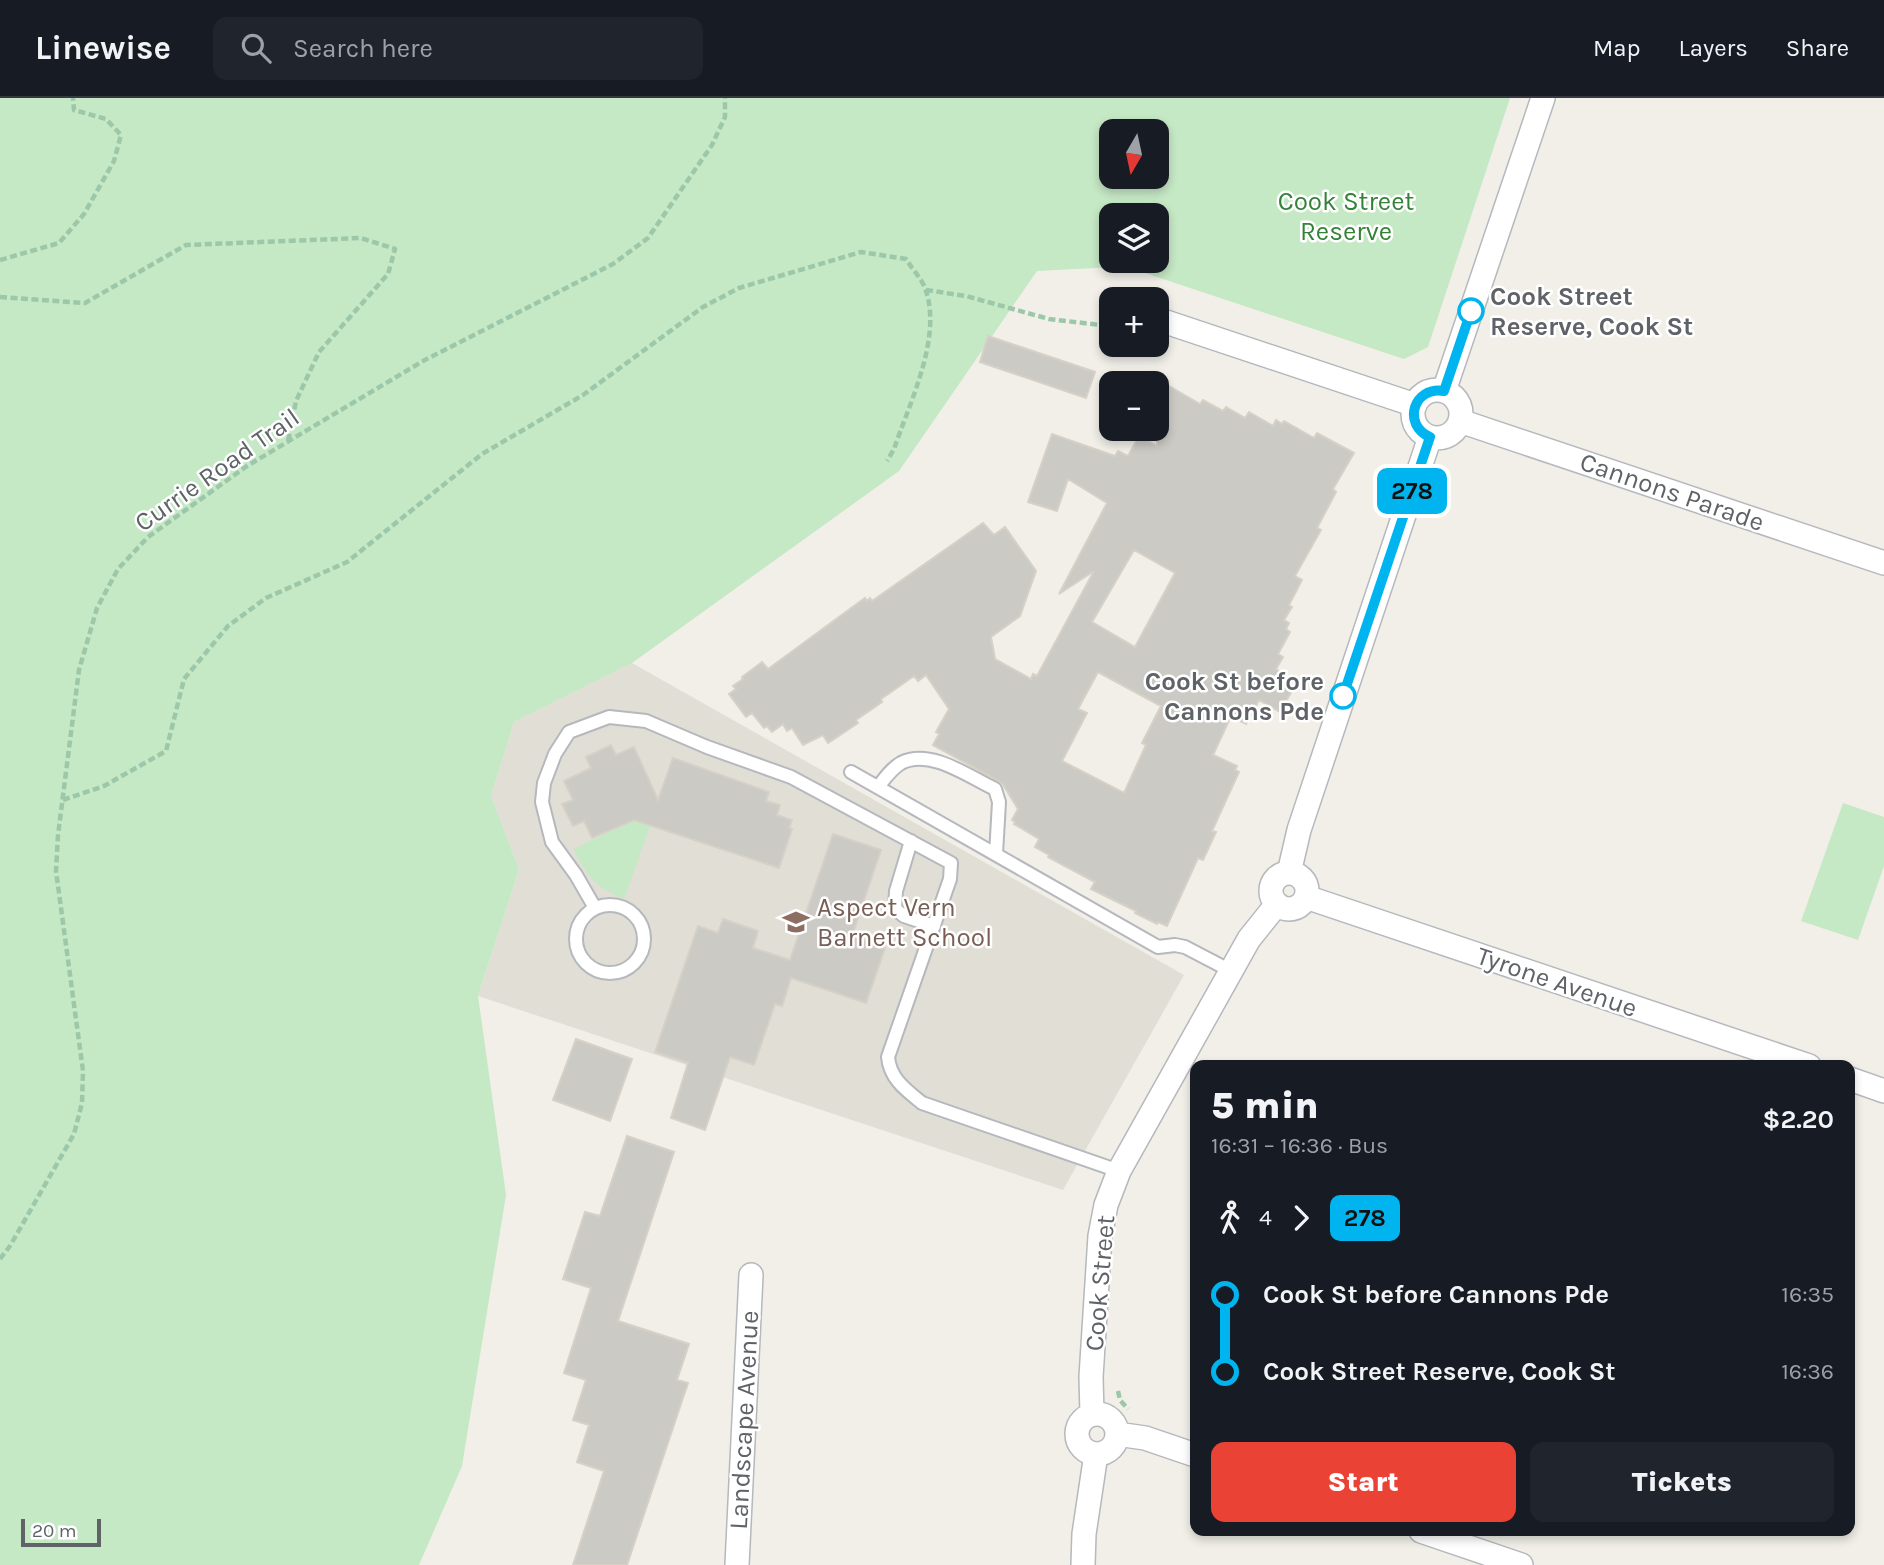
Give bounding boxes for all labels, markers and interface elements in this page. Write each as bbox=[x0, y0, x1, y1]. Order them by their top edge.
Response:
search box bbox=[213, 17, 703, 80]
text: Linewise bbox=[35, 29, 171, 67]
icon: search bbox=[237, 29, 275, 67]
text: Search here bbox=[293, 33, 433, 64]
text: Map bbox=[1593, 34, 1641, 62]
text: Layers bbox=[1679, 34, 1748, 62]
text: Share bbox=[1786, 34, 1849, 62]
north arrow bbox=[1099, 119, 1169, 189]
map controls bbox=[1099, 119, 1169, 441]
park label: Cook Street Reserve bbox=[1278, 186, 1414, 247]
button: layers bbox=[1099, 203, 1169, 273]
place label: Cook Street Reserve, Cook St bbox=[1490, 281, 1693, 342]
button: + bbox=[1099, 287, 1169, 357]
marker: Cook Street Reserve, Cook St bbox=[1458, 298, 1484, 324]
button: − bbox=[1099, 371, 1169, 441]
street label: Currie Road Trail bbox=[129, 402, 305, 538]
street label: Cannons Parade bbox=[1576, 446, 1768, 538]
line badge: 278 bbox=[1372, 468, 1452, 514]
text: 278 bbox=[1391, 477, 1433, 505]
place label: Cook St before Cannons Pde bbox=[1145, 666, 1324, 727]
marker: Cook St before Cannons Pde bbox=[1330, 683, 1356, 709]
place label: Aspect Vern Barnett School bbox=[817, 892, 992, 953]
school or university icon: Aspect Vern Barnett School bbox=[781, 907, 811, 937]
street label: Tyrone Avenue bbox=[1473, 940, 1641, 1024]
text: 5 min bbox=[1211, 1083, 1319, 1128]
text: $2.20 bbox=[1763, 1104, 1834, 1135]
text: 16:31 – 16:36 · Bus bbox=[1211, 1132, 1388, 1159]
icon: walk bbox=[1211, 1199, 1249, 1237]
icon: forward bbox=[1282, 1199, 1320, 1237]
text: 4 bbox=[1259, 1204, 1272, 1231]
text: 278 bbox=[1344, 1204, 1386, 1232]
street label: Cook Street bbox=[1079, 1213, 1121, 1352]
text: Cook St before Cannons Pde bbox=[1263, 1279, 1609, 1310]
text: 16:35 bbox=[1781, 1281, 1834, 1308]
street label: Landscape Avenue bbox=[723, 1310, 765, 1530]
text: Cook Street Reserve, Cook St bbox=[1263, 1356, 1616, 1387]
text: 16:36 bbox=[1781, 1358, 1834, 1385]
button: Start bbox=[1211, 1442, 1516, 1522]
button: Tickets bbox=[1530, 1442, 1834, 1522]
scale bar bbox=[21, 1516, 102, 1548]
text: 20 m bbox=[32, 1520, 77, 1542]

